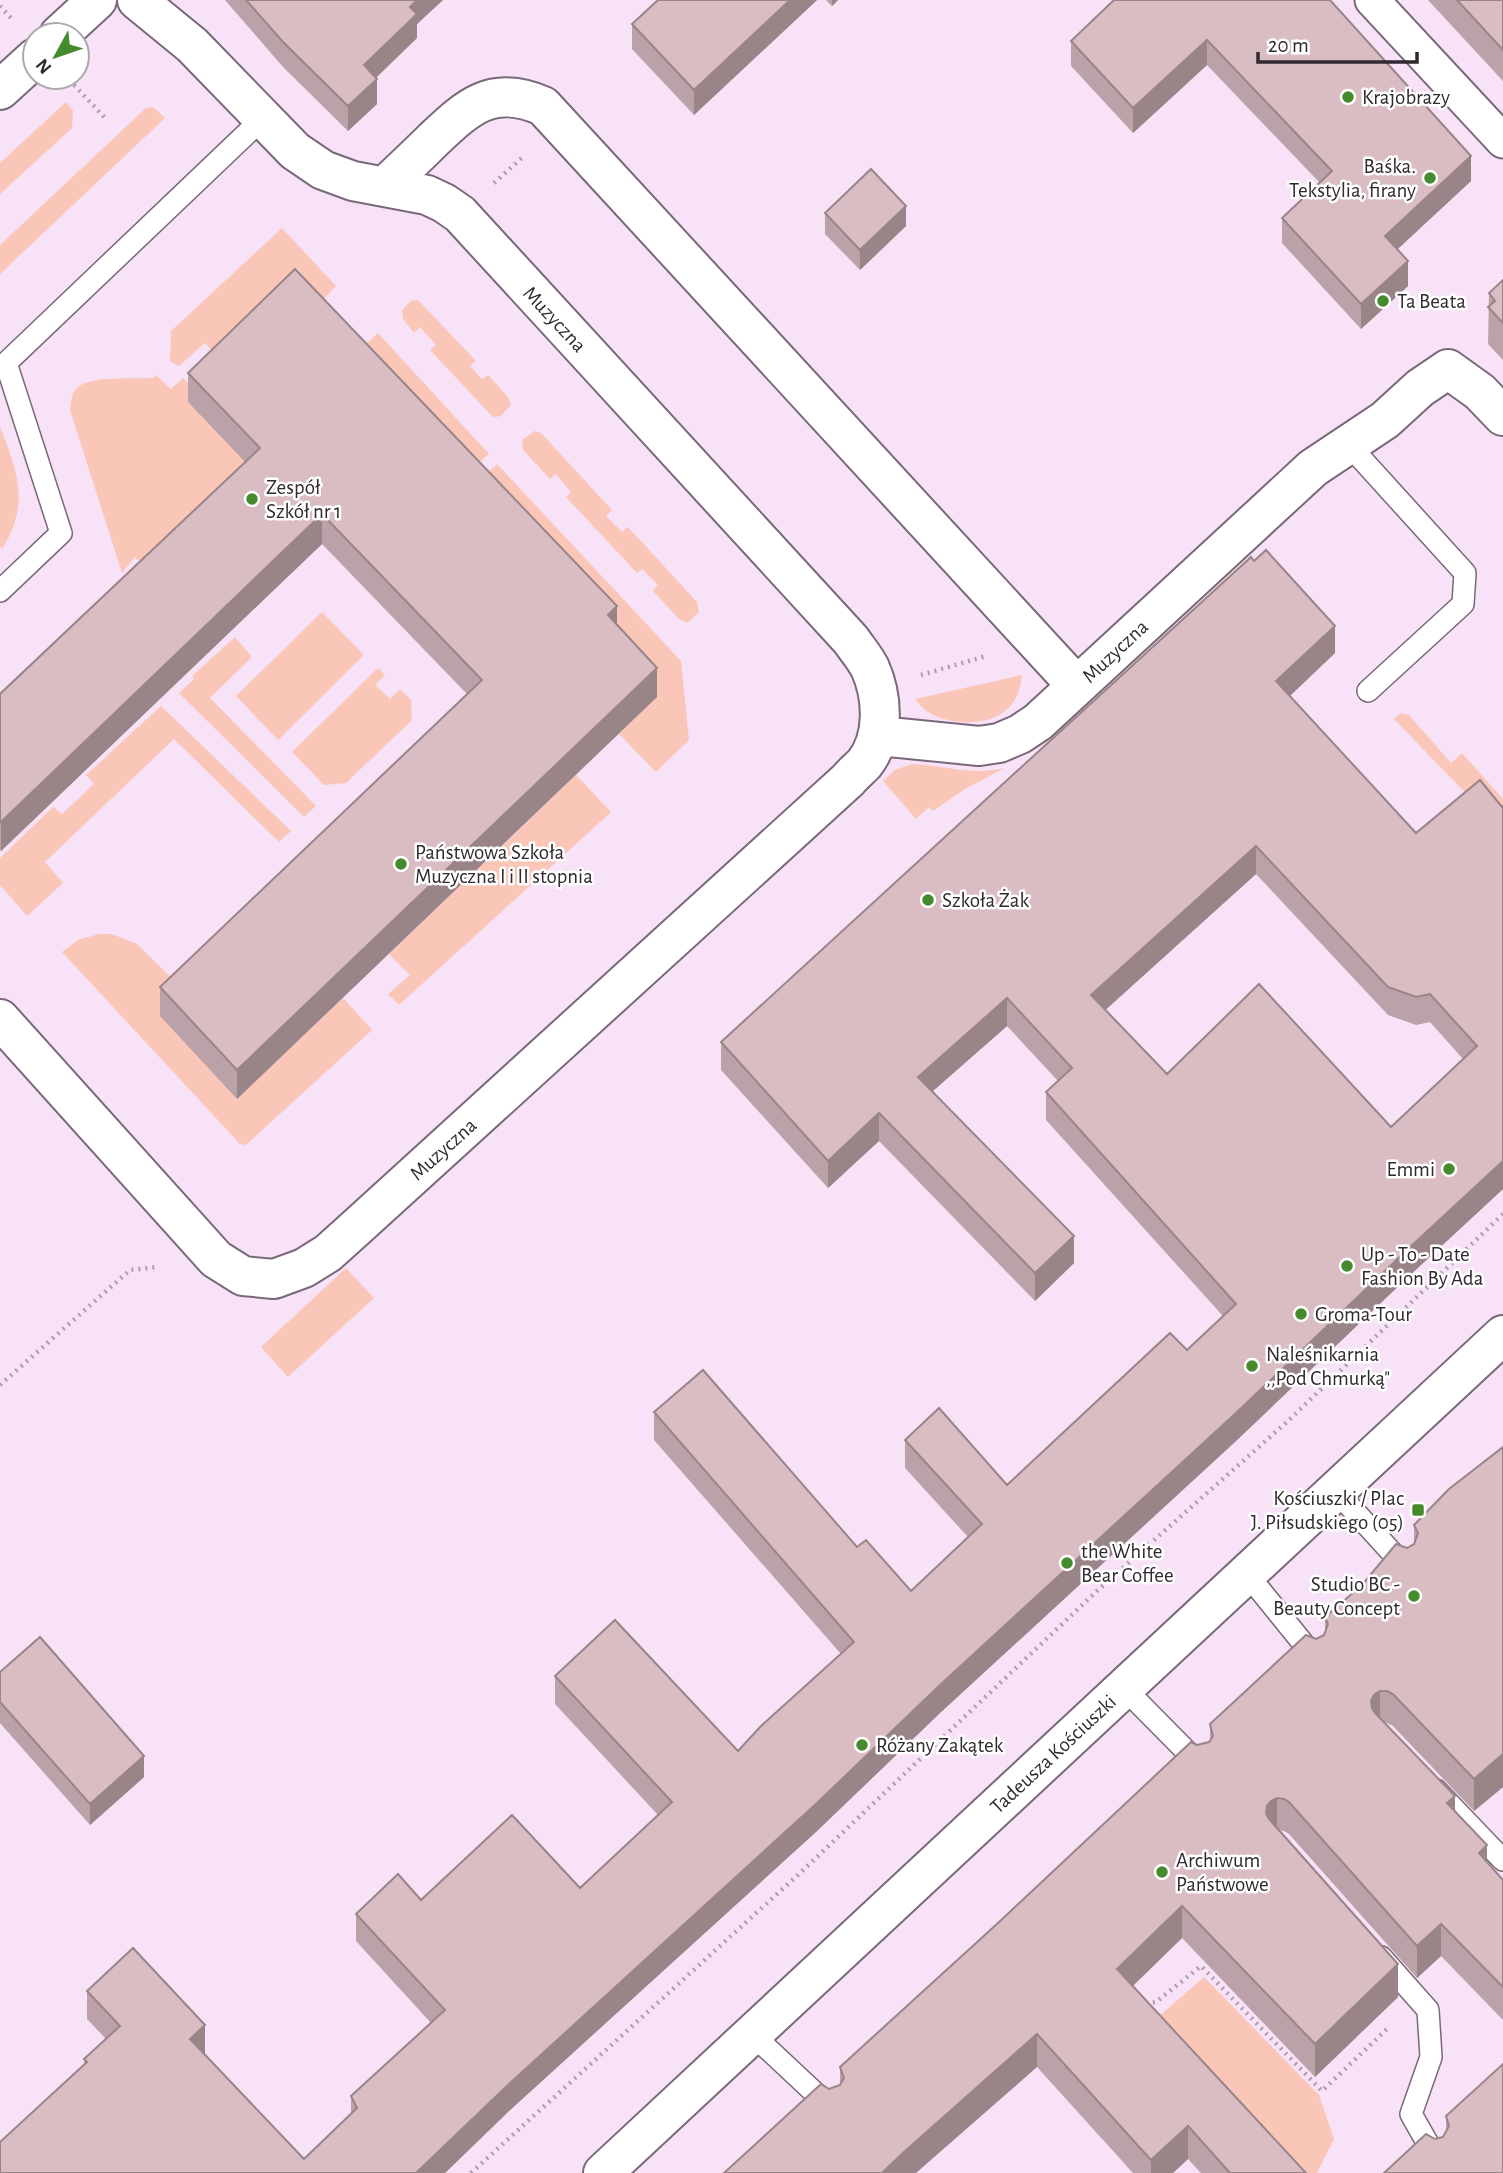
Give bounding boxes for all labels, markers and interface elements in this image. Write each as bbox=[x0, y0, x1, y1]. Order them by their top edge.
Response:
north arrow bbox=[21, 21, 91, 91]
scale bar bbox=[1258, 21, 1417, 65]
text: 20 m bbox=[1268, 35, 1309, 56]
text: N bbox=[33, 55, 56, 77]
place label: Krajobrazy bbox=[1362, 87, 1450, 108]
marker: Krajobrazy bbox=[1340, 89, 1356, 105]
place label: Baśka. Tekstylia, firany bbox=[1289, 156, 1416, 201]
marker: Baśka. Tekstylia, firany bbox=[1422, 170, 1438, 186]
street label: Muzyczna bbox=[519, 282, 590, 357]
place label: Ta Beata bbox=[1397, 291, 1466, 312]
marker: Ta Beata bbox=[1375, 293, 1391, 309]
place label: Zespół Szkół nr 1 bbox=[266, 477, 341, 522]
marker: Zespół Szkół nr 1 bbox=[244, 491, 260, 507]
street label: Muzyczna bbox=[1078, 616, 1153, 687]
place label: Państwowa Szkoła Muzyczna I i II stopnia bbox=[415, 842, 593, 887]
marker: Państwowa Szkoła Muzyczna I i II stopnia bbox=[393, 856, 409, 872]
place label: Szkoła Żak bbox=[942, 889, 1030, 911]
marker: Szkoła Żak bbox=[920, 892, 936, 908]
street label: Muzyczna bbox=[406, 1114, 481, 1184]
place label: Emmi bbox=[1387, 1159, 1435, 1180]
marker: Emmi bbox=[1441, 1161, 1457, 1177]
place label: Up - To - Date Fashion By Ada bbox=[1361, 1244, 1484, 1289]
marker: Up - To - Date Fashion By Ada bbox=[1339, 1258, 1355, 1274]
place label: Groma-Tour bbox=[1315, 1304, 1412, 1325]
marker: Groma-Tour bbox=[1293, 1306, 1309, 1322]
place label: Naleśnikarnia ,,Pod Chmurką" bbox=[1266, 1344, 1390, 1389]
marker: Naleśnikarnia ,,Pod Chmurką" bbox=[1244, 1358, 1260, 1374]
place label: Kościuszki / Plac J. Piłsudskiego (05) bbox=[1251, 1488, 1404, 1533]
marker: Kościuszki / Plac J. Piłsudskiego (05) bbox=[1410, 1502, 1426, 1518]
place label: the White Bear Coffee bbox=[1081, 1541, 1174, 1586]
marker: the White Bear Coffee bbox=[1059, 1555, 1075, 1571]
place label: Studio BC - Beauty Concept bbox=[1273, 1574, 1400, 1619]
marker: Studio BC - Beauty Concept bbox=[1406, 1588, 1422, 1604]
street label: Tadeusza Kościuszki bbox=[986, 1691, 1120, 1818]
place label: Różany Zakątek bbox=[876, 1735, 1004, 1756]
marker: Różany Zakątek bbox=[854, 1737, 870, 1753]
place label: Archiwum Państwowe bbox=[1176, 1850, 1269, 1895]
marker: Archiwum Państwowe bbox=[1154, 1864, 1170, 1880]

